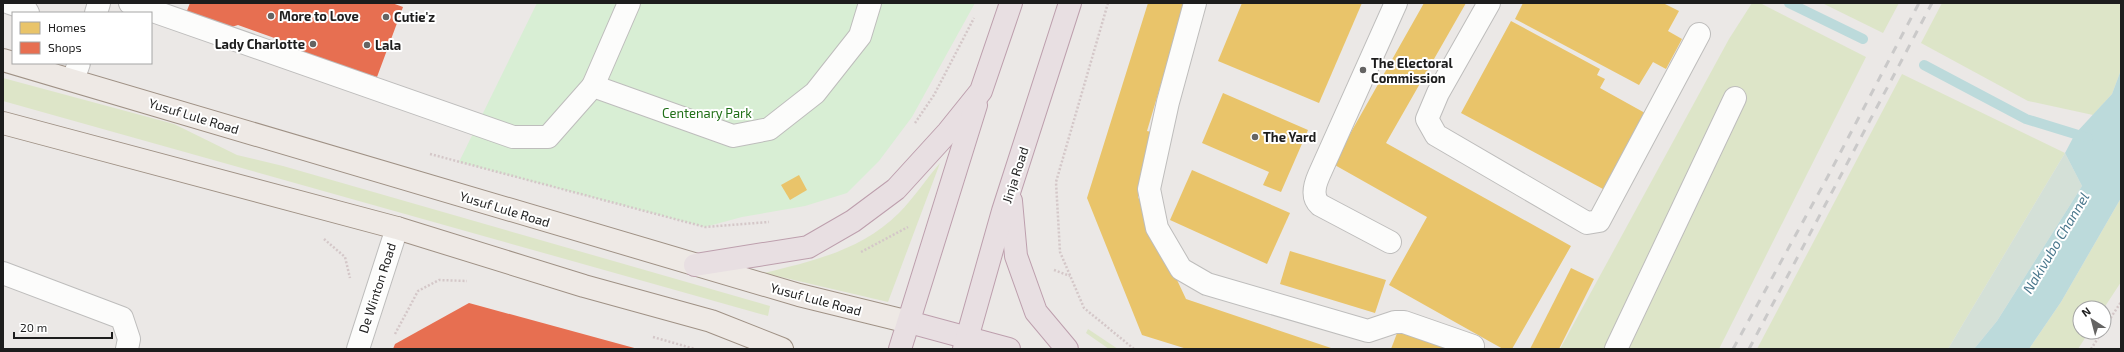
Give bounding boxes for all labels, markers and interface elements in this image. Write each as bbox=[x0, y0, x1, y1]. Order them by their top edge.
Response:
place label: More to Love bbox=[279, 8, 359, 24]
place label: Cutie'z bbox=[394, 9, 435, 25]
marker: More to Love bbox=[266, 11, 276, 21]
legend bbox=[12, 12, 152, 64]
marker: Cutie'z bbox=[381, 12, 391, 22]
text: Homes bbox=[48, 20, 86, 34]
place label: Lady Charlotte bbox=[215, 36, 305, 52]
place label: Lala bbox=[375, 37, 401, 53]
marker: Lady Charlotte bbox=[308, 39, 318, 49]
text: Shops bbox=[48, 40, 82, 54]
marker: Lala bbox=[362, 40, 372, 50]
place label: The Electoral Commission bbox=[1371, 55, 1453, 86]
marker: The Electoral Commission bbox=[1358, 65, 1368, 75]
street label: Yusuf Lule Road bbox=[147, 95, 241, 137]
park label: Centenary Park bbox=[662, 105, 752, 121]
place label: The Yard bbox=[1263, 129, 1316, 145]
marker: The Yard bbox=[1250, 132, 1260, 142]
street label: Jinja Road bbox=[998, 145, 1032, 205]
street label: Yusuf Lule Road bbox=[458, 188, 552, 230]
water label: Nakivubo Channel bbox=[2019, 189, 2092, 296]
street label: De Winton Road bbox=[355, 241, 399, 335]
street label: Yusuf Lule Road bbox=[769, 279, 863, 319]
north arrow bbox=[2072, 300, 2112, 340]
text: N bbox=[2079, 304, 2093, 319]
scale bar bbox=[14, 314, 112, 340]
text: 20 m bbox=[20, 320, 47, 334]

